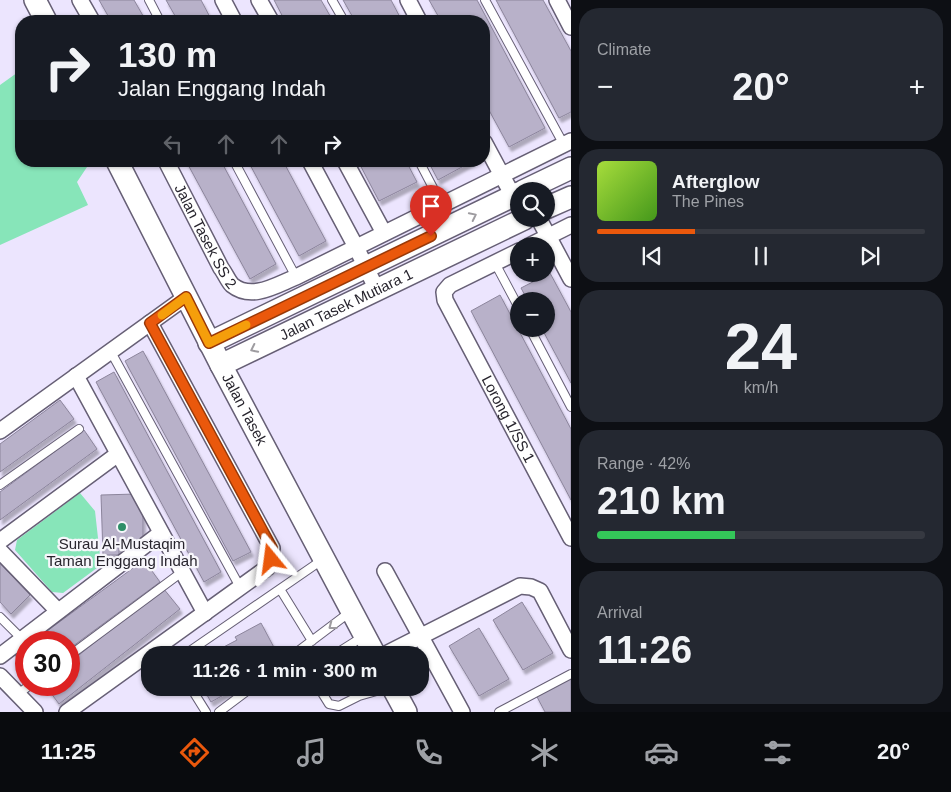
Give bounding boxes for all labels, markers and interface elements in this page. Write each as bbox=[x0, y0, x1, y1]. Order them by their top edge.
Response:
icon: right bbox=[35, 35, 100, 100]
text: 130 m bbox=[118, 35, 217, 74]
text: Climate bbox=[597, 41, 651, 58]
text: 20° bbox=[732, 66, 790, 108]
text: − bbox=[597, 71, 613, 102]
text: + bbox=[909, 71, 925, 102]
text: Jalan Enggang Indah bbox=[118, 76, 326, 101]
icon: left bbox=[159, 130, 187, 158]
icon: ahead bbox=[212, 130, 240, 158]
icon: ahead bbox=[265, 130, 293, 158]
icon: right bbox=[318, 130, 346, 158]
text: Afterglow bbox=[672, 171, 760, 192]
street label: Jalan Tasek SS 2 bbox=[171, 181, 240, 292]
map controls bbox=[510, 182, 555, 337]
button: search bbox=[510, 182, 555, 227]
pin bbox=[410, 185, 452, 236]
icon: arrive bbox=[417, 192, 445, 220]
text: The Pines bbox=[672, 193, 744, 210]
one-way arrow bbox=[468, 212, 477, 222]
button: + bbox=[510, 237, 555, 282]
icon: previous bbox=[638, 242, 666, 270]
icon: pause bbox=[747, 242, 775, 270]
icon: next bbox=[856, 242, 884, 270]
street label: Jalan Tasek Mutiara 1 bbox=[277, 265, 415, 343]
button: − bbox=[510, 292, 555, 337]
text: 24 bbox=[725, 310, 797, 383]
one-way arrow bbox=[250, 343, 259, 353]
street label: Jalan Tasek bbox=[219, 370, 271, 448]
street label: Lorong 1/SS 1 bbox=[479, 373, 538, 465]
text: km/h bbox=[744, 379, 778, 396]
text: Range · 42% bbox=[597, 455, 690, 472]
text: 210 km bbox=[597, 480, 726, 522]
marker: Surau Al-Mustaqim Taman Enggang Indah bbox=[116, 521, 128, 533]
position arrow bbox=[244, 532, 296, 584]
place label: Surau Al-Mustaqim Taman Enggang Indah bbox=[47, 535, 197, 569]
text: Arrival bbox=[597, 604, 642, 621]
one-way arrow bbox=[328, 620, 338, 629]
text: 11:26 bbox=[597, 629, 692, 671]
speed limit sign: 30 bbox=[15, 631, 80, 696]
text: 11:26 · 1 min · 300 m bbox=[193, 660, 377, 681]
icon: directions bbox=[177, 735, 212, 770]
icon: music bbox=[294, 735, 329, 770]
icon: phone bbox=[411, 735, 446, 770]
icon: climate bbox=[527, 735, 562, 770]
icon: car bbox=[644, 735, 679, 770]
icon: filters bbox=[760, 735, 795, 770]
text: 11:25 bbox=[41, 739, 96, 764]
text: 20° bbox=[877, 739, 910, 764]

